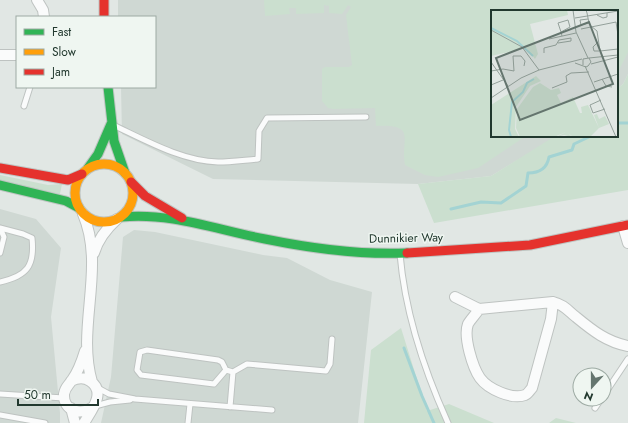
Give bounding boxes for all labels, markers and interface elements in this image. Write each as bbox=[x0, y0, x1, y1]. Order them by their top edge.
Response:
inset map bbox=[491, 10, 618, 137]
legend bbox=[16, 16, 156, 88]
text: Fast bbox=[52, 23, 71, 41]
text: Slow bbox=[52, 43, 77, 61]
text: Jam bbox=[50, 63, 70, 81]
street label: Dunnikier Way bbox=[369, 228, 444, 248]
north arrow bbox=[572, 367, 612, 407]
scale bar bbox=[18, 381, 98, 407]
text: 50 m bbox=[24, 386, 51, 404]
text: N bbox=[581, 387, 595, 405]

